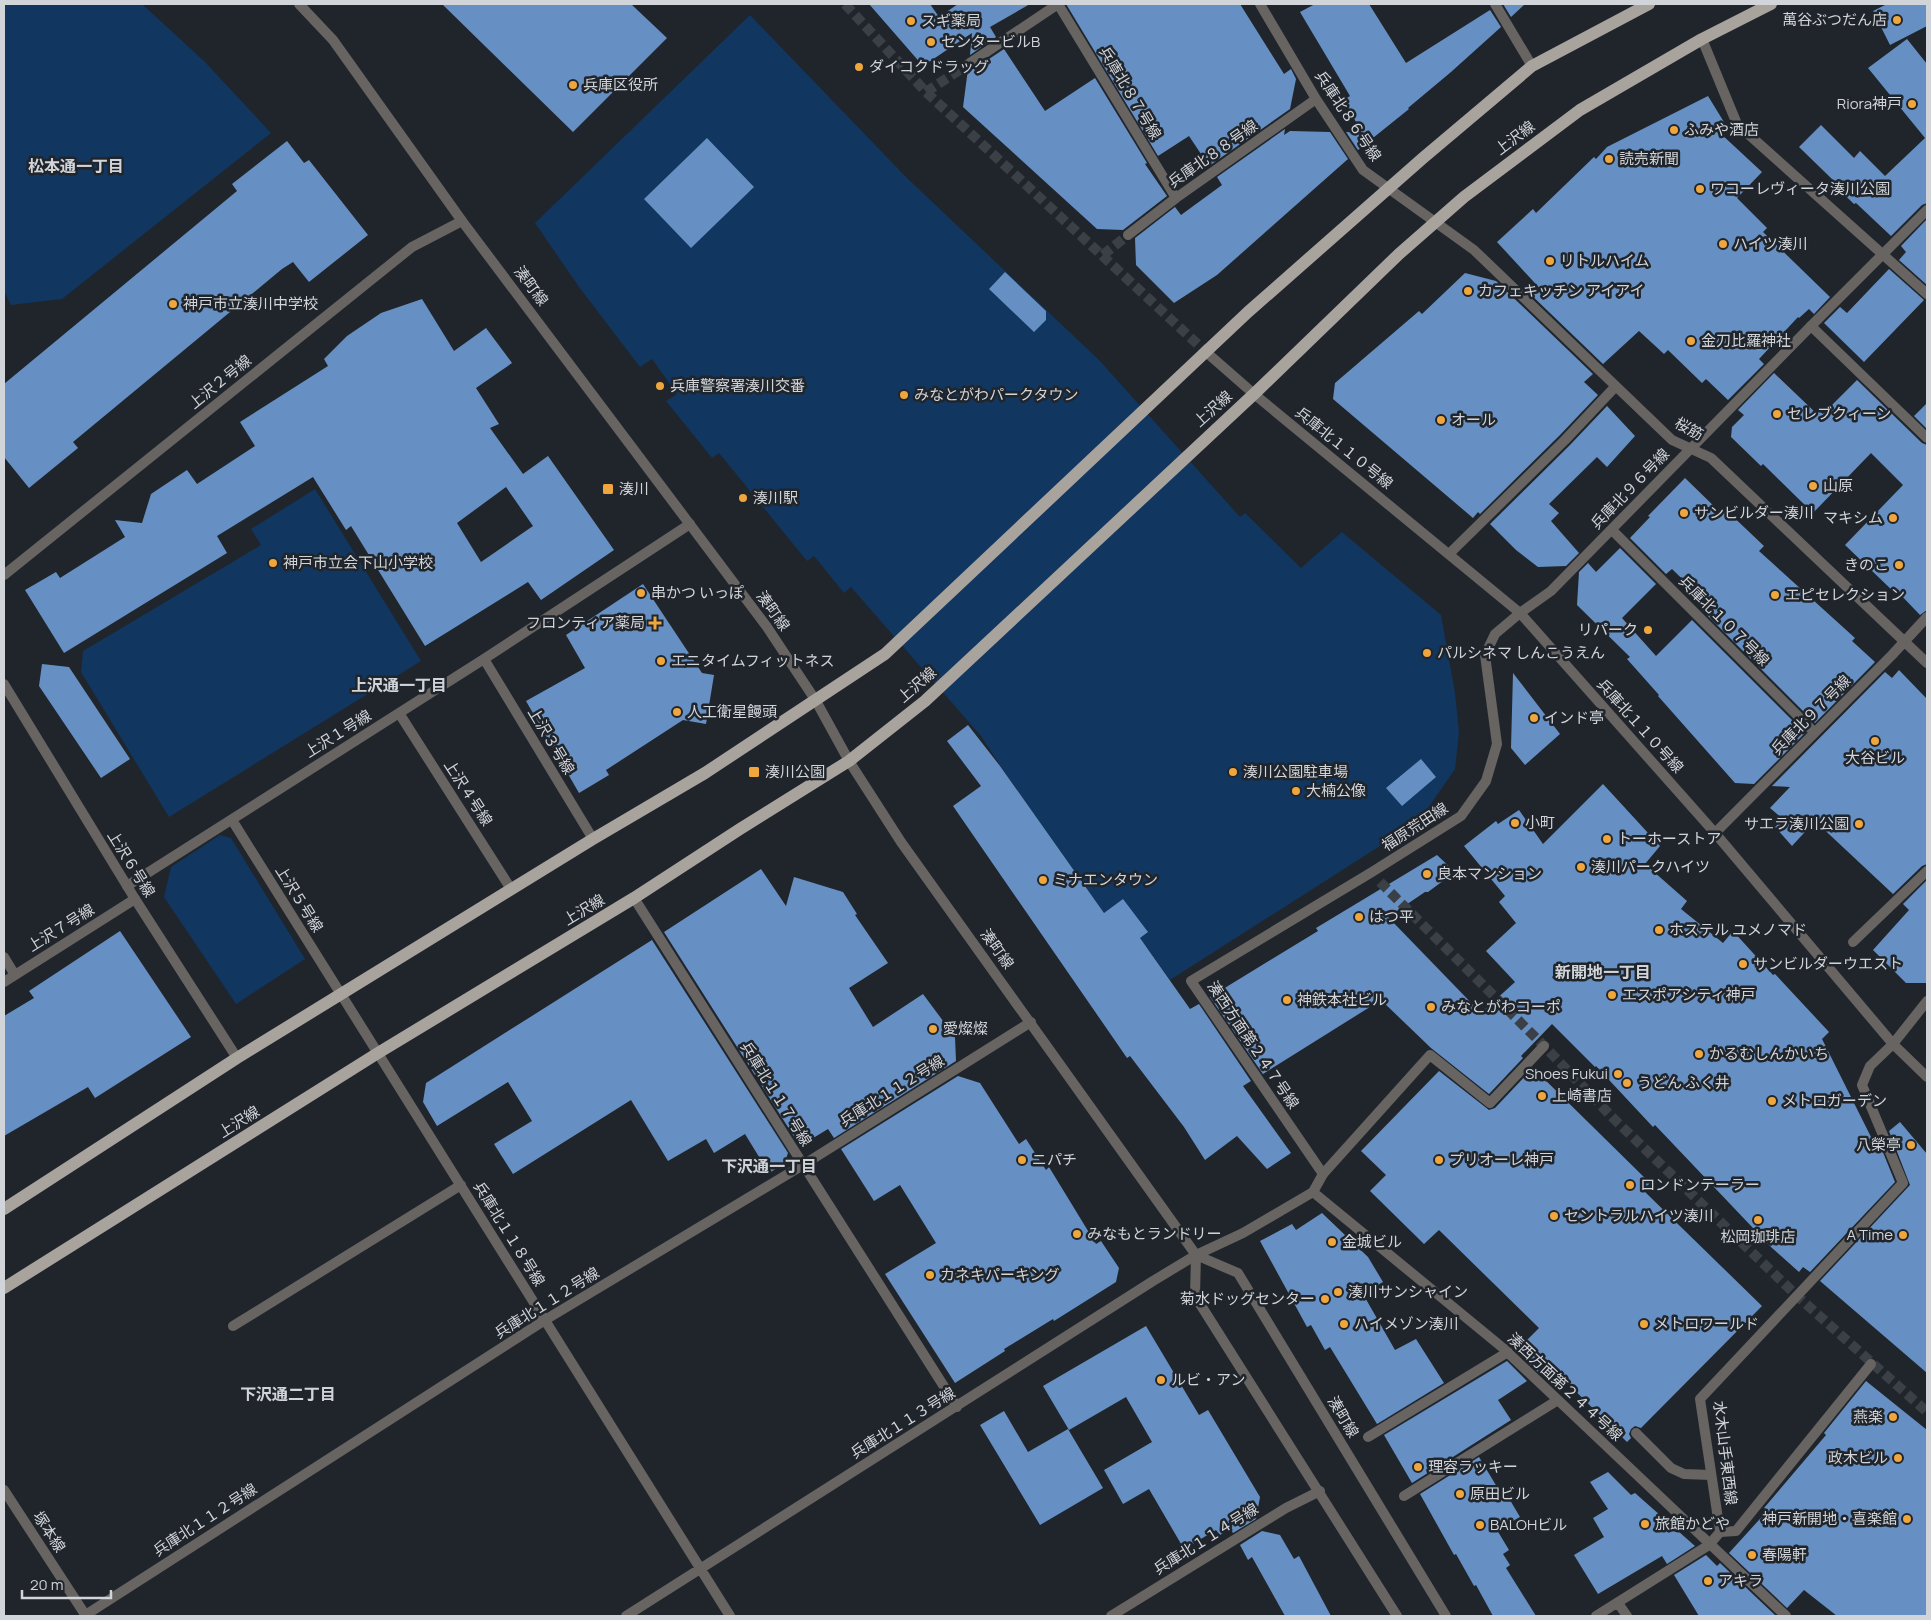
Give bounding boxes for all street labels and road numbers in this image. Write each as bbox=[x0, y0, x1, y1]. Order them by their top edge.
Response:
street label: 兵庫北８７号線 bbox=[1094, 42, 1166, 143]
street label: 兵庫北８６号線 bbox=[1310, 66, 1386, 165]
street label: 兵庫北８８号線 bbox=[1164, 115, 1262, 192]
street label: 上沢線 bbox=[1490, 116, 1539, 160]
street label: 湊町線 bbox=[509, 261, 553, 310]
street label: 上沢２号線 bbox=[184, 350, 255, 413]
street label: 上沢線 bbox=[1189, 386, 1236, 431]
street label: 兵庫北１１０号線 bbox=[1291, 402, 1398, 494]
street label: 桜筋 bbox=[1671, 412, 1707, 445]
street label: 兵庫北９６号線 bbox=[1586, 444, 1674, 534]
street label: 兵庫北１０７号線 bbox=[1674, 571, 1774, 671]
street label: 湊町線 bbox=[752, 586, 795, 635]
street label: 上沢線 bbox=[893, 662, 941, 707]
street label: 兵庫北９７号線 bbox=[1766, 670, 1855, 759]
street label: 兵庫北１１０号線 bbox=[1592, 674, 1688, 777]
street label: 上沢３号線 bbox=[523, 703, 580, 778]
street label: 上沢１号線 bbox=[300, 705, 375, 762]
street label: 上沢４号線 bbox=[439, 756, 498, 830]
street label: 福原荒田線 bbox=[1378, 797, 1452, 856]
street label: 上沢６号線 bbox=[103, 826, 160, 901]
street label: 上沢５号線 bbox=[271, 861, 328, 936]
street label: 上沢線 bbox=[559, 889, 608, 930]
street label: 上沢７号線 bbox=[23, 899, 98, 956]
street label: 湊町線 bbox=[976, 924, 1019, 973]
street label: 湊西方面第２４７号線 bbox=[1203, 977, 1304, 1113]
street label: 兵庫北１１７号線 bbox=[736, 1037, 817, 1150]
street label: 兵庫北１１２号線 bbox=[835, 1050, 948, 1131]
street label: 上沢線 bbox=[214, 1101, 263, 1142]
street label: 兵庫北１１８号線 bbox=[469, 1177, 550, 1290]
street label: 兵庫北１１２号線 bbox=[490, 1262, 603, 1343]
street label: 湊西方面第２４４号線 bbox=[1503, 1328, 1627, 1445]
street label: 兵庫北１１３号線 bbox=[846, 1382, 959, 1463]
street label: 湊町線 bbox=[1323, 1392, 1364, 1441]
street label: 水木山手東西線 bbox=[1709, 1400, 1742, 1506]
street label: 兵庫北１１２号線 bbox=[149, 1478, 261, 1561]
street label: 兵庫北１１４号線 bbox=[1149, 1498, 1262, 1579]
street label: 塚本線 bbox=[28, 1507, 70, 1556]

